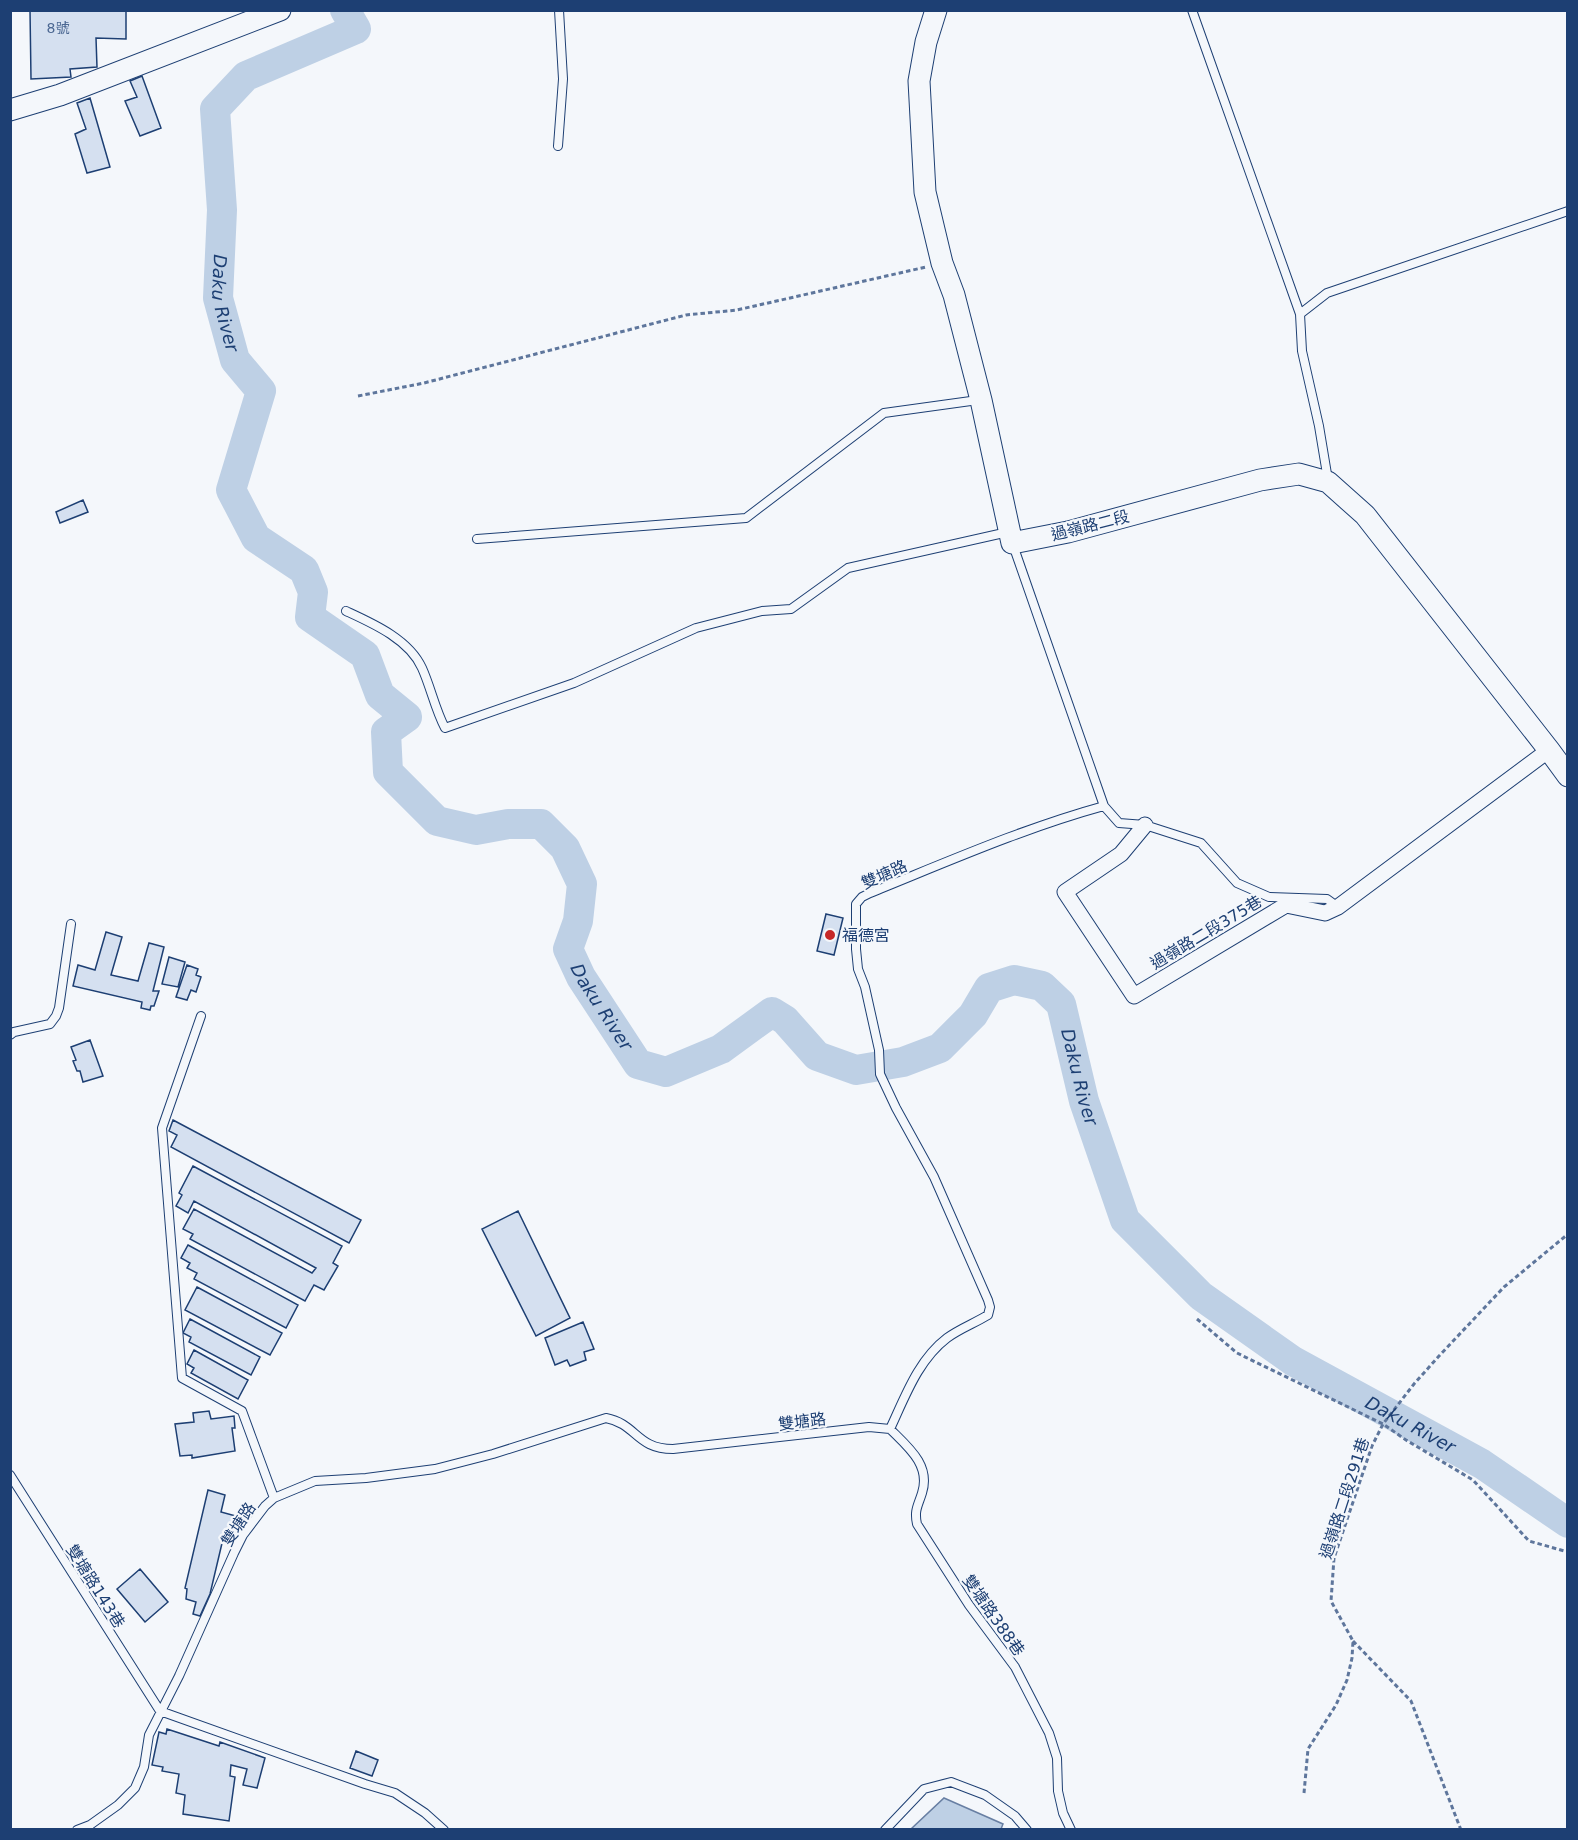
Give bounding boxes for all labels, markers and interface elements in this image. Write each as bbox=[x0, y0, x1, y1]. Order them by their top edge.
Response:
house number: 8號 bbox=[47, 20, 69, 36]
water label: Daku River bbox=[208, 254, 244, 356]
street label: 過嶺路二段 bbox=[1049, 507, 1131, 544]
street label: 雙塘路 bbox=[858, 856, 910, 893]
street label: 過嶺路二段375巷 bbox=[1147, 892, 1265, 973]
place label: 福德宮 bbox=[842, 926, 890, 945]
marker: 福德宮 bbox=[823, 928, 837, 942]
water label: Daku River bbox=[566, 960, 638, 1056]
water label: Daku River bbox=[1057, 1026, 1103, 1129]
water label: Daku River bbox=[1362, 1392, 1460, 1458]
street label: 雙塘路 bbox=[777, 1409, 827, 1434]
street label: 過嶺路二段291巷 bbox=[1316, 1435, 1373, 1561]
street label: 雙塘路 bbox=[217, 1499, 259, 1550]
street label: 雙塘路143巷 bbox=[62, 1541, 129, 1631]
street label: 雙塘路388巷 bbox=[959, 1571, 1028, 1659]

